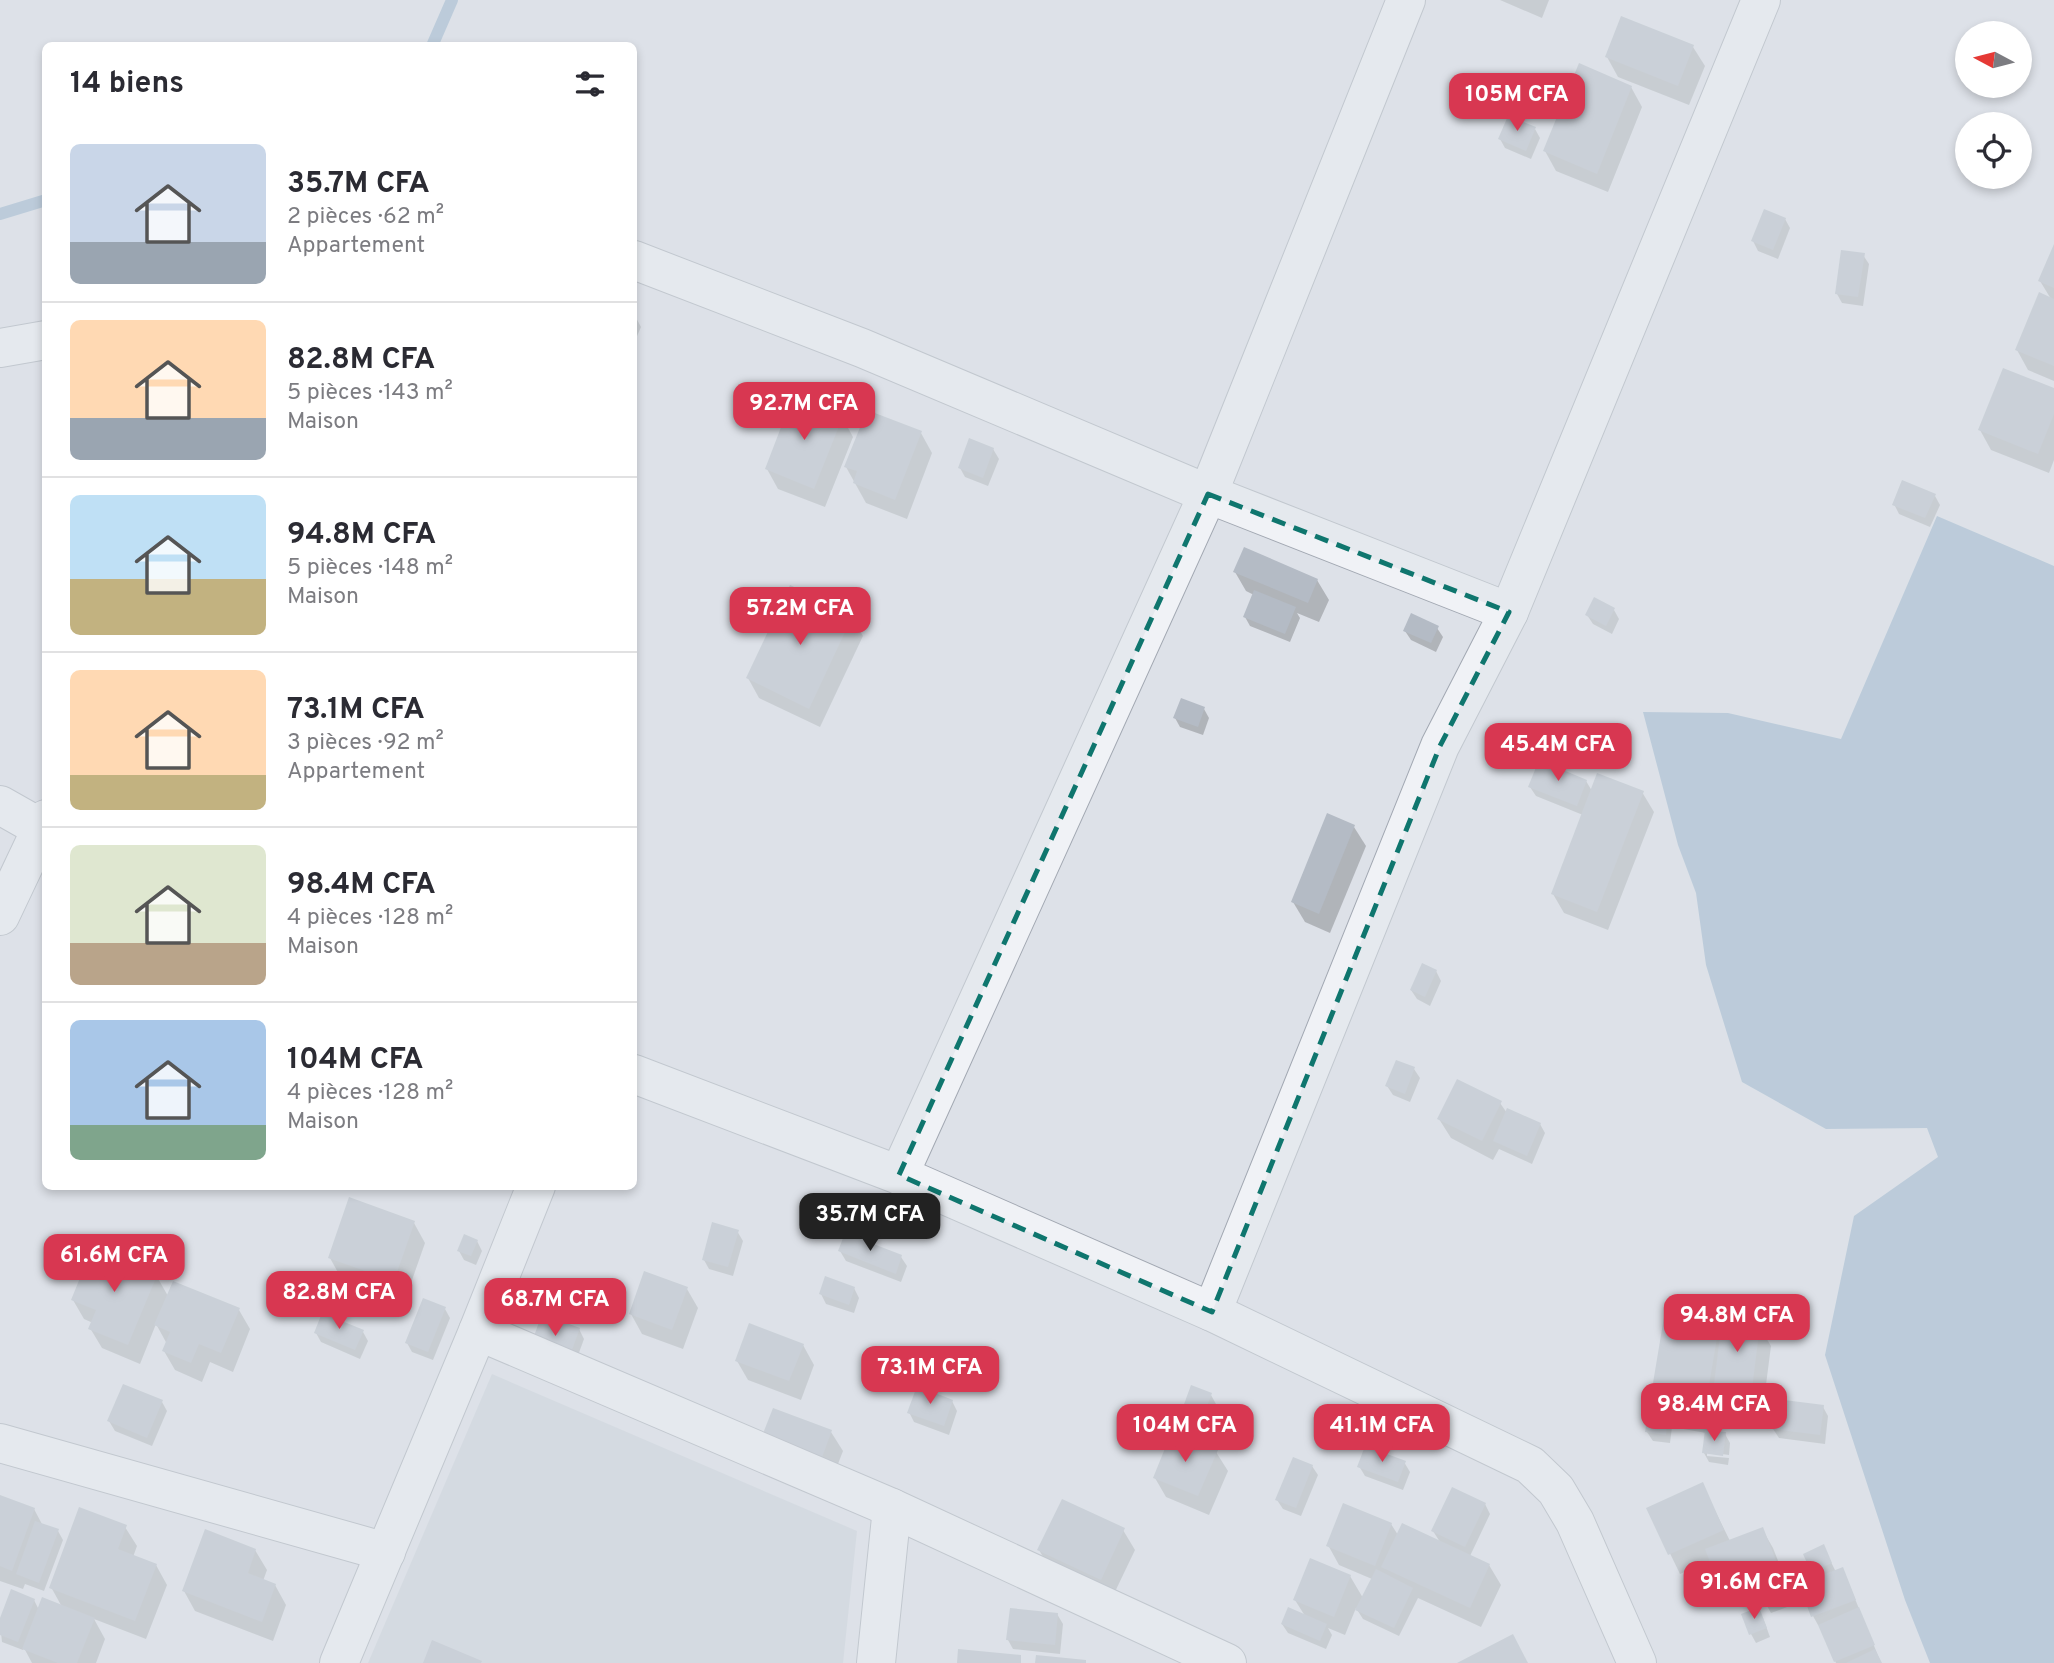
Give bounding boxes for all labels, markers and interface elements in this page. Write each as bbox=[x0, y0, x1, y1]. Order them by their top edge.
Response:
north arrow bbox=[1955, 21, 2032, 98]
map controls bbox=[1955, 21, 2032, 189]
icon: filters bbox=[571, 65, 609, 103]
text: 14 biens bbox=[70, 66, 184, 103]
pin: 105M CFA bbox=[1445, 74, 1589, 133]
text: 105M CFA bbox=[1465, 81, 1569, 110]
button: locate bbox=[1955, 112, 2032, 189]
text: 35.7M CFA bbox=[287, 166, 430, 203]
icon: home bbox=[126, 172, 210, 256]
text: 2 pièces · 62 m² bbox=[287, 203, 444, 232]
text: Appartement bbox=[287, 232, 425, 261]
text: 82.8M CFA bbox=[287, 342, 435, 379]
icon: home bbox=[126, 348, 210, 432]
text: 5 pièces · 143 m² bbox=[287, 379, 453, 408]
pin: 92.7M CFA bbox=[724, 382, 884, 442]
text: 92.7M CFA bbox=[749, 390, 859, 419]
text: Maison bbox=[287, 408, 359, 437]
text: 94.8M CFA bbox=[287, 517, 436, 554]
icon: home bbox=[126, 523, 210, 607]
text: 5 pièces · 148 m² bbox=[287, 554, 453, 583]
text: Maison bbox=[287, 583, 359, 612]
pin: 57.2M CFA bbox=[720, 588, 880, 647]
text: 57.2M CFA bbox=[746, 595, 854, 624]
text: 73.1M CFA bbox=[287, 692, 425, 729]
icon: home bbox=[126, 698, 210, 782]
pin: 45.4M CFA bbox=[1478, 724, 1638, 783]
text: 3 pièces · 92 m² bbox=[287, 729, 444, 758]
text: 45.4M CFA bbox=[1501, 731, 1615, 760]
text: Appartement bbox=[287, 758, 425, 787]
text: 98.4M CFA bbox=[287, 867, 436, 904]
icon: home bbox=[126, 873, 210, 957]
text: 4 pièces · 128 m² bbox=[287, 904, 453, 933]
text: Maison bbox=[287, 933, 359, 962]
text: 104M CFA bbox=[287, 1042, 424, 1079]
icon: home bbox=[126, 1048, 210, 1132]
text: 4 pièces · 128 m² bbox=[287, 1079, 453, 1108]
text: Maison bbox=[287, 1108, 359, 1137]
pin: 35.7M CFA bbox=[790, 1194, 950, 1253]
text: 35.7M CFA bbox=[815, 1201, 925, 1230]
pin: 61.6M CFA bbox=[34, 1234, 194, 1294]
text: 61.6M CFA bbox=[60, 1242, 168, 1271]
pin: 82.8M CFA bbox=[259, 1272, 419, 1331]
pin: 68.7M CFA bbox=[475, 1278, 635, 1338]
text: 82.8M CFA bbox=[282, 1279, 396, 1308]
text: 68.7M CFA bbox=[500, 1286, 610, 1315]
pin: 94.8M CFA bbox=[1657, 1294, 1817, 1354]
text: 94.8M CFA bbox=[1680, 1302, 1794, 1331]
pin: 73.1M CFA bbox=[850, 1346, 1010, 1406]
text: 73.1M CFA bbox=[877, 1354, 983, 1383]
pin: 98.4M CFA bbox=[1634, 1384, 1794, 1443]
text: 98.4M CFA bbox=[1657, 1391, 1771, 1420]
pin: 104M CFA bbox=[1113, 1404, 1257, 1464]
pin: 41.1M CFA bbox=[1302, 1404, 1462, 1464]
text: 104M CFA bbox=[1133, 1412, 1237, 1441]
text: 41.1M CFA bbox=[1330, 1412, 1434, 1441]
pin: 91.6M CFA bbox=[1674, 1562, 1834, 1621]
text: 91.6M CFA bbox=[1700, 1569, 1808, 1598]

